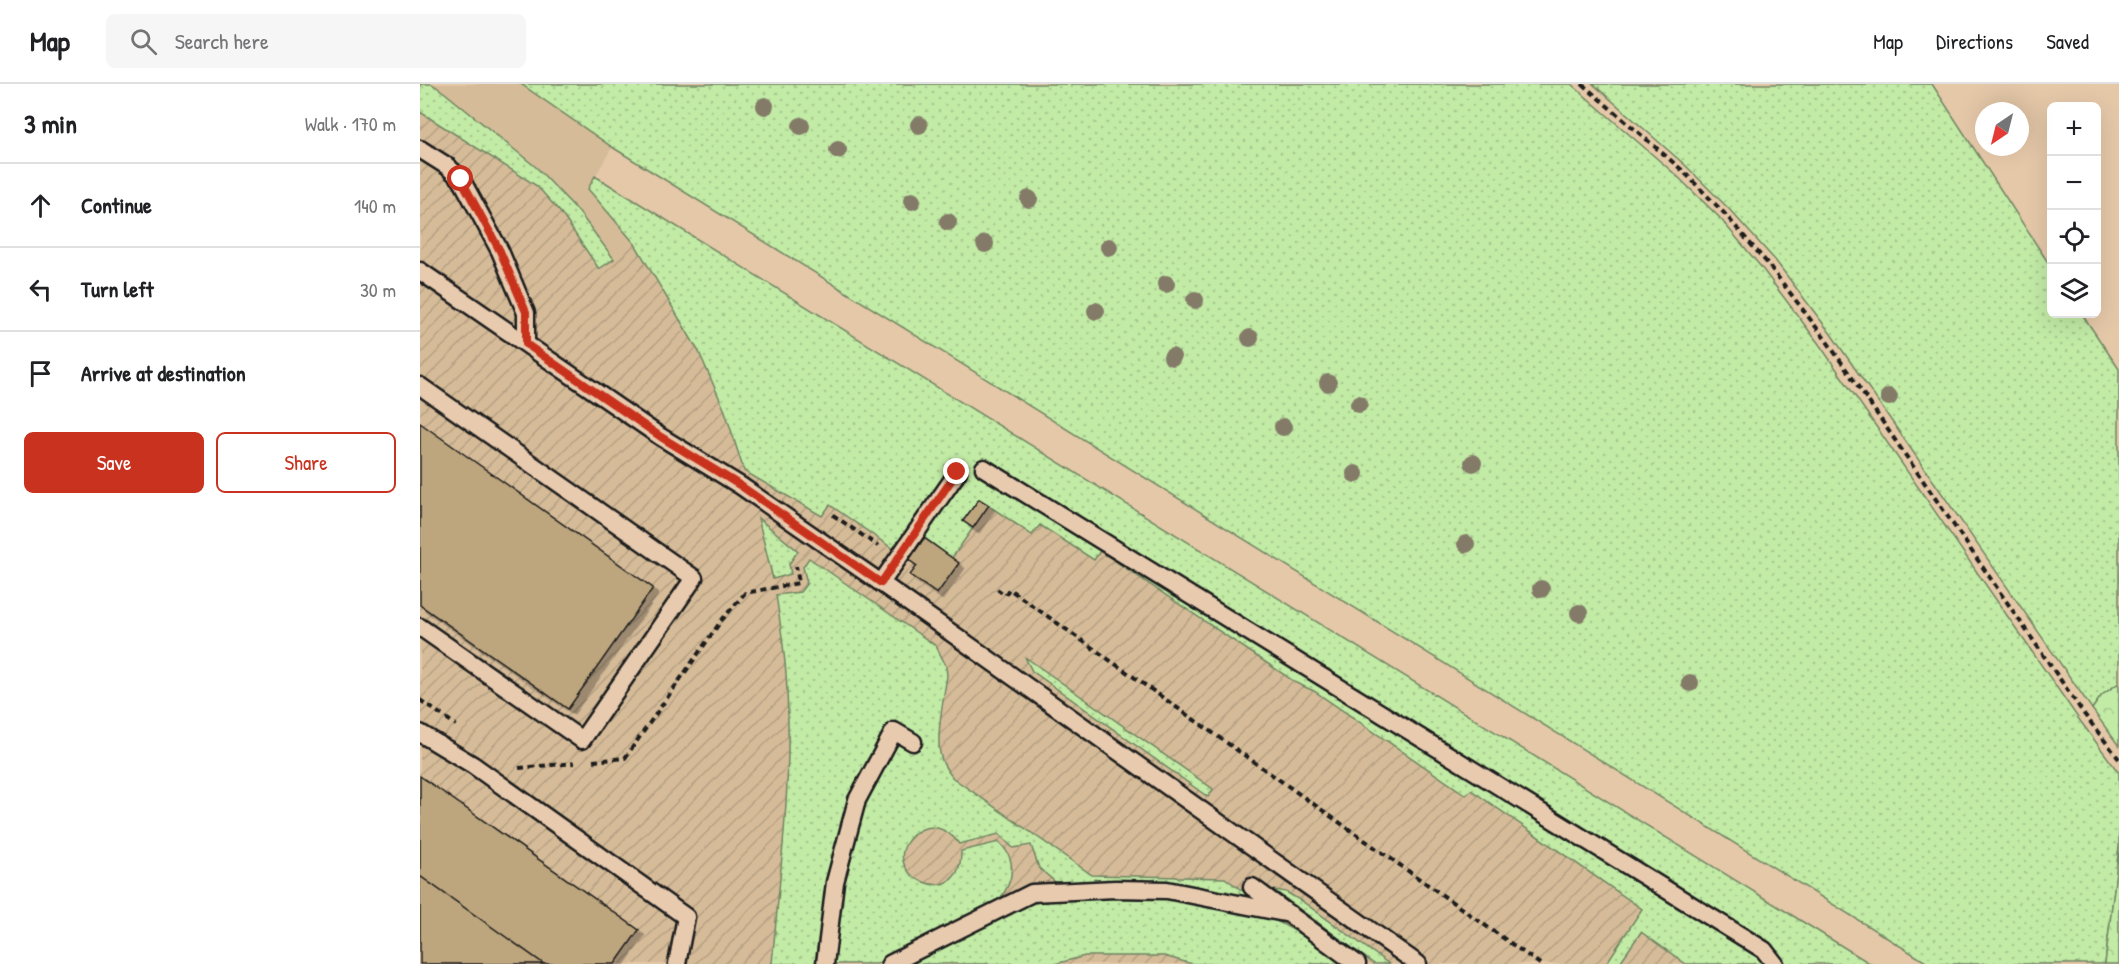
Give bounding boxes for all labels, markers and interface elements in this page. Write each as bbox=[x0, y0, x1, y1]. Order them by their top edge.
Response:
search box bbox=[106, 14, 526, 68]
text: Map bbox=[30, 22, 70, 60]
icon: search bbox=[127, 25, 160, 58]
text: Search here bbox=[175, 26, 269, 56]
text: Map bbox=[1873, 27, 1903, 56]
text: Directions bbox=[1936, 27, 2013, 56]
text: Saved bbox=[2046, 27, 2089, 56]
north arrow bbox=[1975, 102, 2029, 156]
map controls bbox=[2047, 102, 2101, 318]
button: + bbox=[2047, 102, 2101, 156]
text: 3 min bbox=[24, 106, 77, 141]
text: Walk · 170 m bbox=[305, 110, 396, 137]
button: − bbox=[2047, 156, 2101, 210]
route start bbox=[447, 165, 473, 191]
icon: ahead bbox=[24, 189, 57, 222]
text: Continue bbox=[81, 190, 152, 220]
text: 140 m bbox=[354, 192, 396, 219]
button: locate bbox=[2047, 210, 2101, 264]
button: layers bbox=[2047, 264, 2101, 318]
icon: left bbox=[24, 273, 57, 306]
text: Turn left bbox=[81, 274, 154, 304]
text: 30 m bbox=[360, 276, 396, 303]
icon: arrive bbox=[24, 357, 57, 390]
text: Arrive at destination bbox=[81, 358, 246, 388]
button: Save bbox=[24, 432, 204, 493]
button: Share bbox=[216, 432, 396, 493]
route end bbox=[943, 458, 969, 484]

